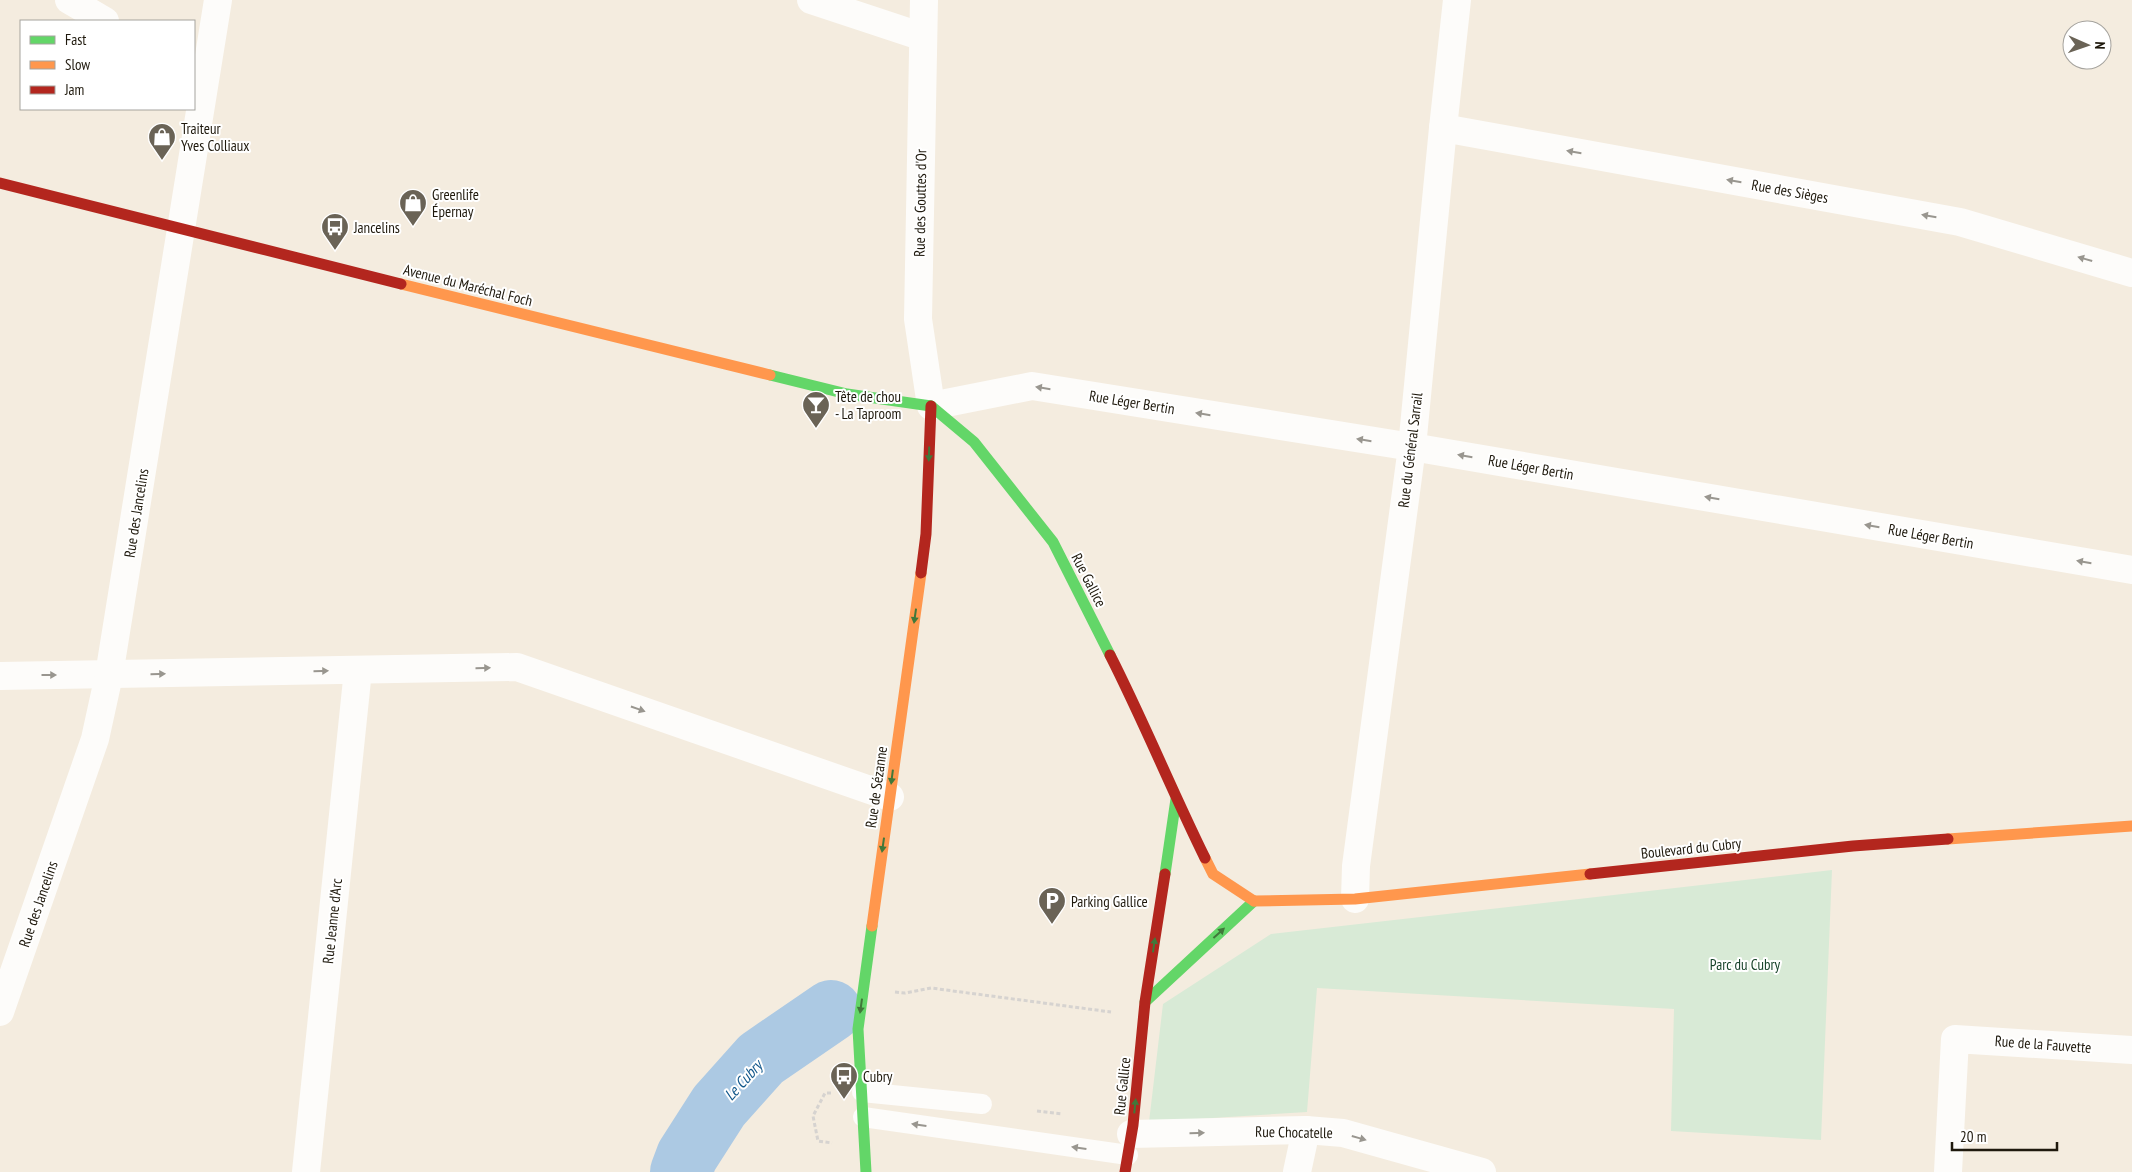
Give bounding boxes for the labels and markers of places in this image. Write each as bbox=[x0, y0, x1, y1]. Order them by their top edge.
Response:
place label: Traiteur Yves Colliaux bbox=[181, 119, 249, 155]
shop icon: Traiteur Yves Colliaux bbox=[147, 122, 177, 161]
place label: Greenlife Épernay bbox=[432, 185, 479, 221]
shop icon: Greenlife Épernay bbox=[398, 188, 428, 227]
bus stop icon: Jancelins bbox=[320, 212, 350, 251]
place label: Jancelins bbox=[353, 218, 400, 237]
place label: Tête de chou - La Taproom bbox=[835, 387, 901, 423]
bar icon: Tête de chou - La Taproom bbox=[801, 390, 831, 429]
parking icon: Parking Gallice bbox=[1037, 886, 1067, 925]
place label: Parking Gallice bbox=[1071, 892, 1148, 911]
bus stop icon: Cubry bbox=[829, 1061, 859, 1100]
place label: Cubry bbox=[863, 1067, 893, 1086]

